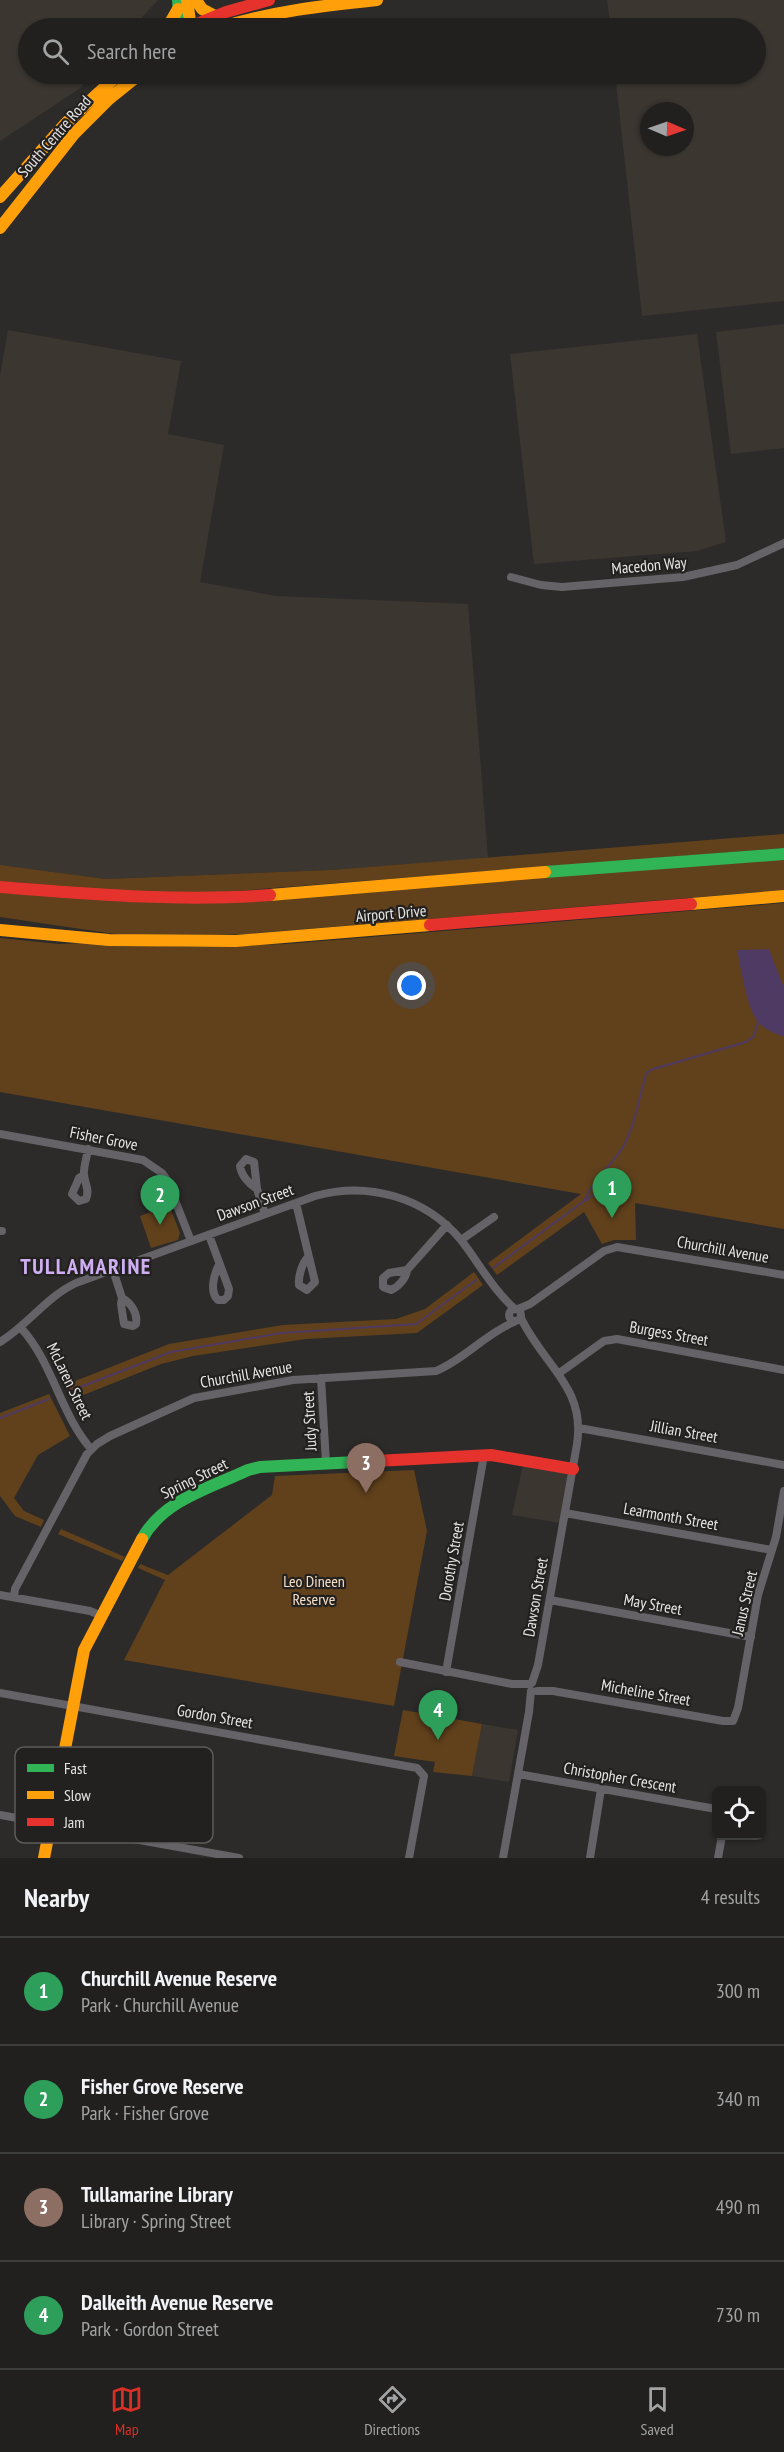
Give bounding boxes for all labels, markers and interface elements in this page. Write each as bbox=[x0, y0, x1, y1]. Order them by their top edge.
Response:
search box bbox=[18, 18, 766, 84]
icon: search bbox=[39, 35, 72, 68]
text: Search here bbox=[87, 37, 176, 65]
street label: South Centre Road bbox=[13, 91, 95, 181]
north arrow bbox=[640, 102, 694, 156]
street label: Macedon Way bbox=[611, 552, 687, 578]
street label: Airport Drive bbox=[355, 900, 427, 926]
your location bbox=[397, 971, 426, 1000]
street label: Fisher Grove bbox=[68, 1122, 140, 1154]
pin: 1 bbox=[592, 1168, 632, 1218]
pin: 2 bbox=[140, 1176, 180, 1225]
street label: Dawson Street bbox=[214, 1179, 297, 1225]
street label: Churchill Avenue bbox=[676, 1231, 770, 1267]
district label: TULLAMARINE bbox=[20, 1252, 152, 1280]
street label: Burgess Street bbox=[628, 1316, 711, 1350]
street label: McLaren Street bbox=[43, 1339, 97, 1423]
street label: Churchill Avenue bbox=[199, 1356, 293, 1392]
street label: Judy Street bbox=[297, 1390, 321, 1452]
street label: Jillian Street bbox=[648, 1415, 720, 1447]
pin: 3 bbox=[346, 1444, 386, 1493]
street label: Spring Street bbox=[157, 1453, 231, 1503]
street label: Learmonth Street bbox=[622, 1498, 720, 1534]
street label: Dorothy Street bbox=[434, 1519, 468, 1602]
street label: Dawson Street bbox=[518, 1555, 552, 1638]
street label: Janus Street bbox=[727, 1568, 761, 1638]
park label: Leo Dineen Reserve bbox=[283, 1571, 345, 1609]
street label: May Street bbox=[622, 1589, 684, 1619]
street label: Micheline Street bbox=[600, 1674, 693, 1710]
pin: 4 bbox=[418, 1690, 458, 1740]
street label: Gordon Street bbox=[176, 1700, 255, 1733]
legend bbox=[15, 1747, 213, 1843]
street label: Christopher Crescent bbox=[562, 1757, 679, 1797]
text: Fast bbox=[64, 1758, 87, 1778]
text: Slow bbox=[64, 1785, 91, 1805]
map controls bbox=[712, 1786, 766, 1840]
button: locate bbox=[712, 1786, 766, 1840]
text: Jam bbox=[63, 1812, 85, 1832]
text: Nearby bbox=[24, 1881, 89, 1914]
text: 4 results bbox=[701, 1884, 760, 1910]
text: Churchill Avenue Reserve bbox=[81, 1964, 277, 1992]
text: 1 bbox=[39, 1978, 48, 2004]
text: 300 m bbox=[716, 1978, 760, 2004]
text: Park · Churchill Avenue bbox=[81, 1992, 239, 2018]
text: Fisher Grove Reserve bbox=[81, 2072, 244, 2100]
text: 2 bbox=[39, 2086, 48, 2112]
text: 340 m bbox=[716, 2086, 760, 2112]
text: Park · Fisher Grove bbox=[81, 2100, 209, 2126]
text: Tullamarine Library bbox=[81, 2180, 233, 2208]
text: 3 bbox=[39, 2194, 48, 2220]
text: 490 m bbox=[716, 2194, 760, 2220]
text: Library · Spring Street bbox=[81, 2208, 231, 2234]
text: Dalkeith Avenue Reserve bbox=[81, 2288, 273, 2316]
text: 4 bbox=[39, 2302, 48, 2328]
text: 730 m bbox=[716, 2302, 760, 2328]
text: Park · Gordon Street bbox=[81, 2316, 219, 2342]
tab: Map bbox=[110, 2383, 143, 2439]
tab: Directions bbox=[364, 2383, 420, 2439]
tab: Saved bbox=[641, 2383, 674, 2439]

